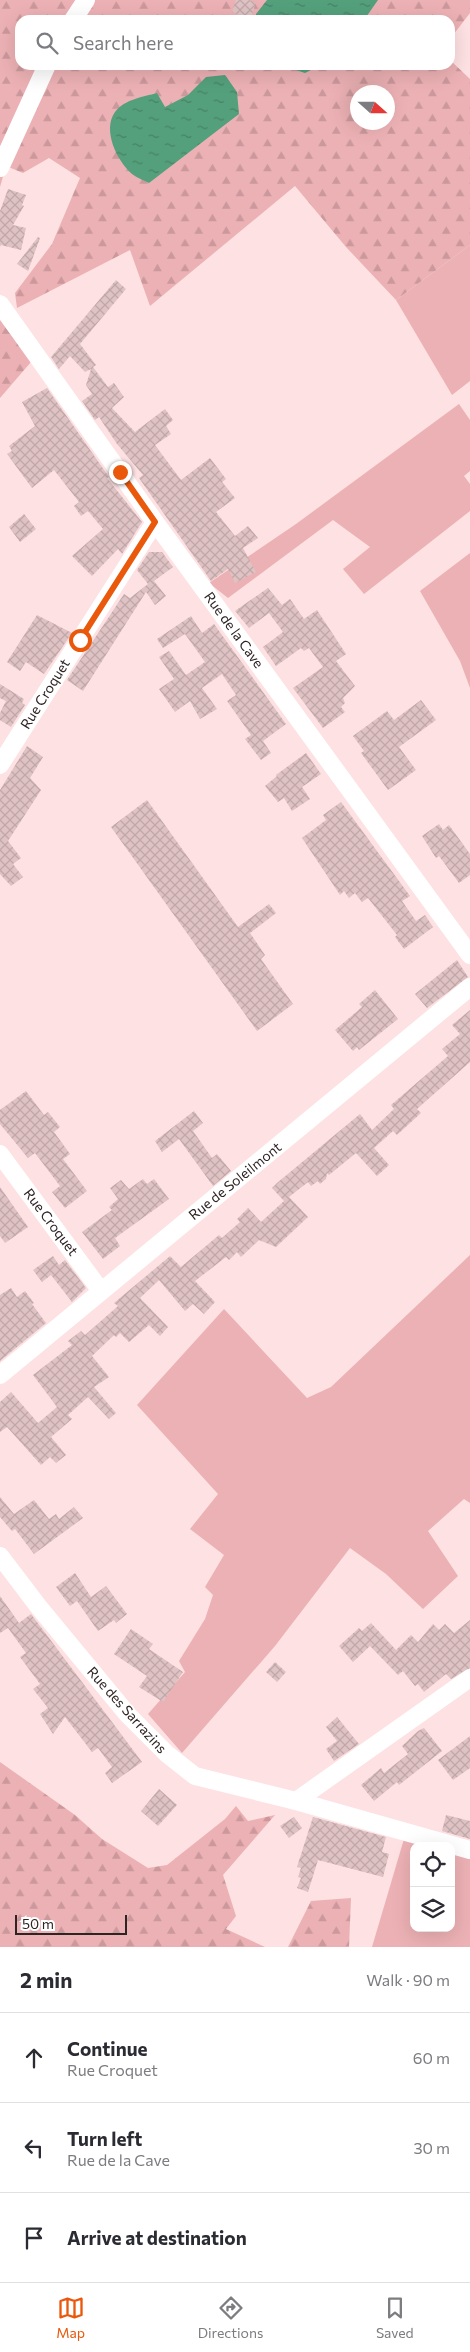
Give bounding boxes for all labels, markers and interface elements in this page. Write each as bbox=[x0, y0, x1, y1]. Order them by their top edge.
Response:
search box bbox=[15, 15, 455, 70]
icon: search bbox=[33, 29, 61, 57]
text: Search here bbox=[73, 31, 173, 54]
north arrow bbox=[350, 85, 395, 130]
route end bbox=[109, 461, 132, 484]
street label: Rue de la Cave bbox=[201, 588, 268, 671]
route start bbox=[69, 629, 92, 652]
street label: Rue Croquet bbox=[16, 655, 73, 732]
street label: Rue de Soleilmont bbox=[185, 1138, 285, 1223]
street label: Rue Croquet bbox=[21, 1185, 82, 1259]
street label: Rue des Sarrazins bbox=[84, 1663, 171, 1756]
map controls bbox=[410, 1842, 455, 1932]
button: locate bbox=[410, 1842, 455, 1887]
button: layers bbox=[410, 1887, 455, 1932]
scale bar bbox=[15, 1912, 128, 1935]
text: 50 m bbox=[22, 1915, 54, 1932]
text: 2 min bbox=[20, 1967, 72, 1992]
text: Walk · 90 m bbox=[366, 1970, 450, 1989]
text: Continue bbox=[67, 2037, 147, 2060]
icon: ahead bbox=[20, 2044, 48, 2072]
text: 60 m bbox=[413, 2048, 450, 2067]
text: Rue Croquet bbox=[67, 2060, 158, 2079]
text: Turn left bbox=[67, 2127, 142, 2150]
icon: left bbox=[20, 2134, 48, 2162]
text: 30 m bbox=[413, 2138, 450, 2157]
text: Rue de la Cave bbox=[67, 2150, 170, 2169]
icon: arrive bbox=[20, 2224, 48, 2252]
text: Arrive at destination bbox=[67, 2226, 247, 2249]
tab: Map bbox=[56, 2294, 85, 2341]
tab: Directions bbox=[198, 2294, 263, 2341]
tab: Saved bbox=[376, 2294, 414, 2341]

